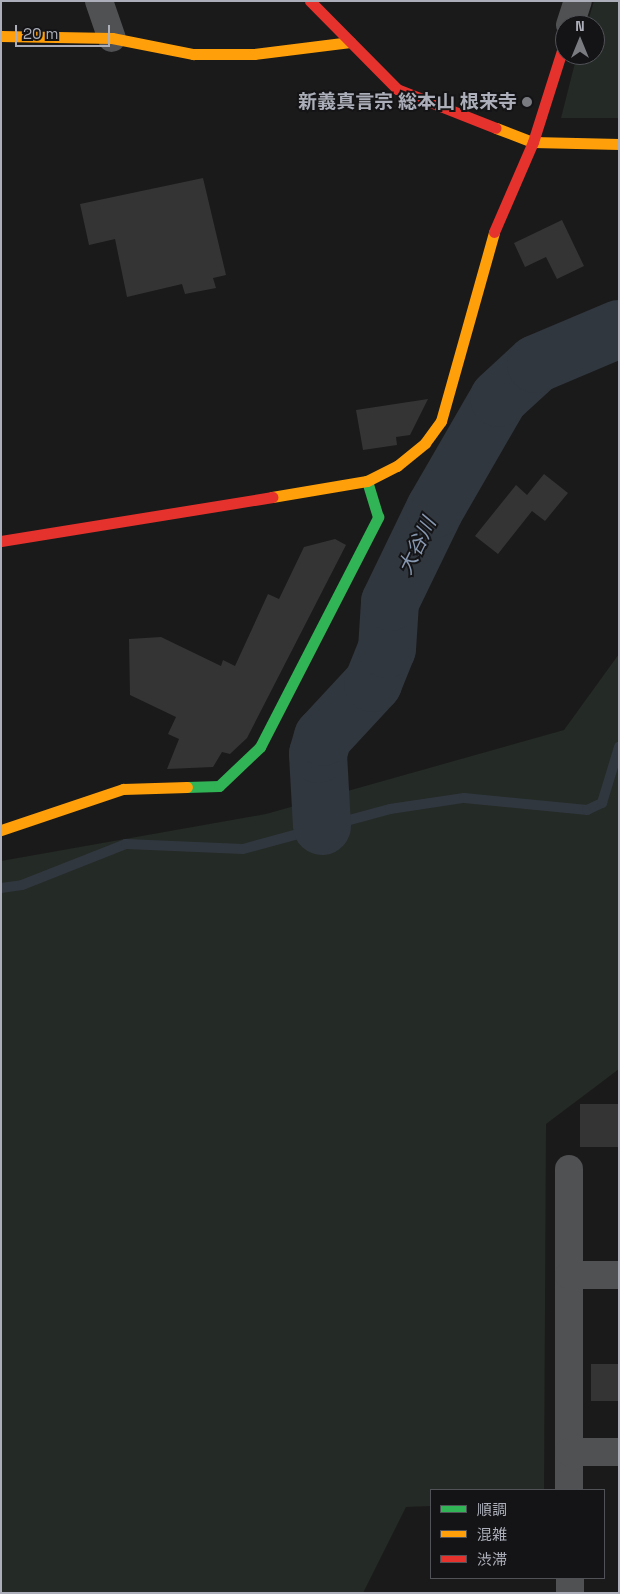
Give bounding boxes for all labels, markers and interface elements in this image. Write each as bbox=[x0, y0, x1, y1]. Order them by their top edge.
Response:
scale bar bbox=[18, 15, 112, 47]
north arrow bbox=[555, 15, 605, 65]
text: N bbox=[575, 17, 585, 35]
text: 20 m bbox=[23, 24, 58, 43]
place label: 新義真言宗 総本山 根来寺 bbox=[298, 91, 517, 113]
marker: 新義真言宗 総本山 根来寺 bbox=[521, 96, 533, 108]
water label: 大谷川 bbox=[393, 514, 441, 578]
legend bbox=[430, 1489, 605, 1579]
text: 順調 bbox=[477, 1500, 507, 1519]
text: 混雑 bbox=[477, 1525, 507, 1544]
text: 渋滞 bbox=[477, 1550, 507, 1569]

